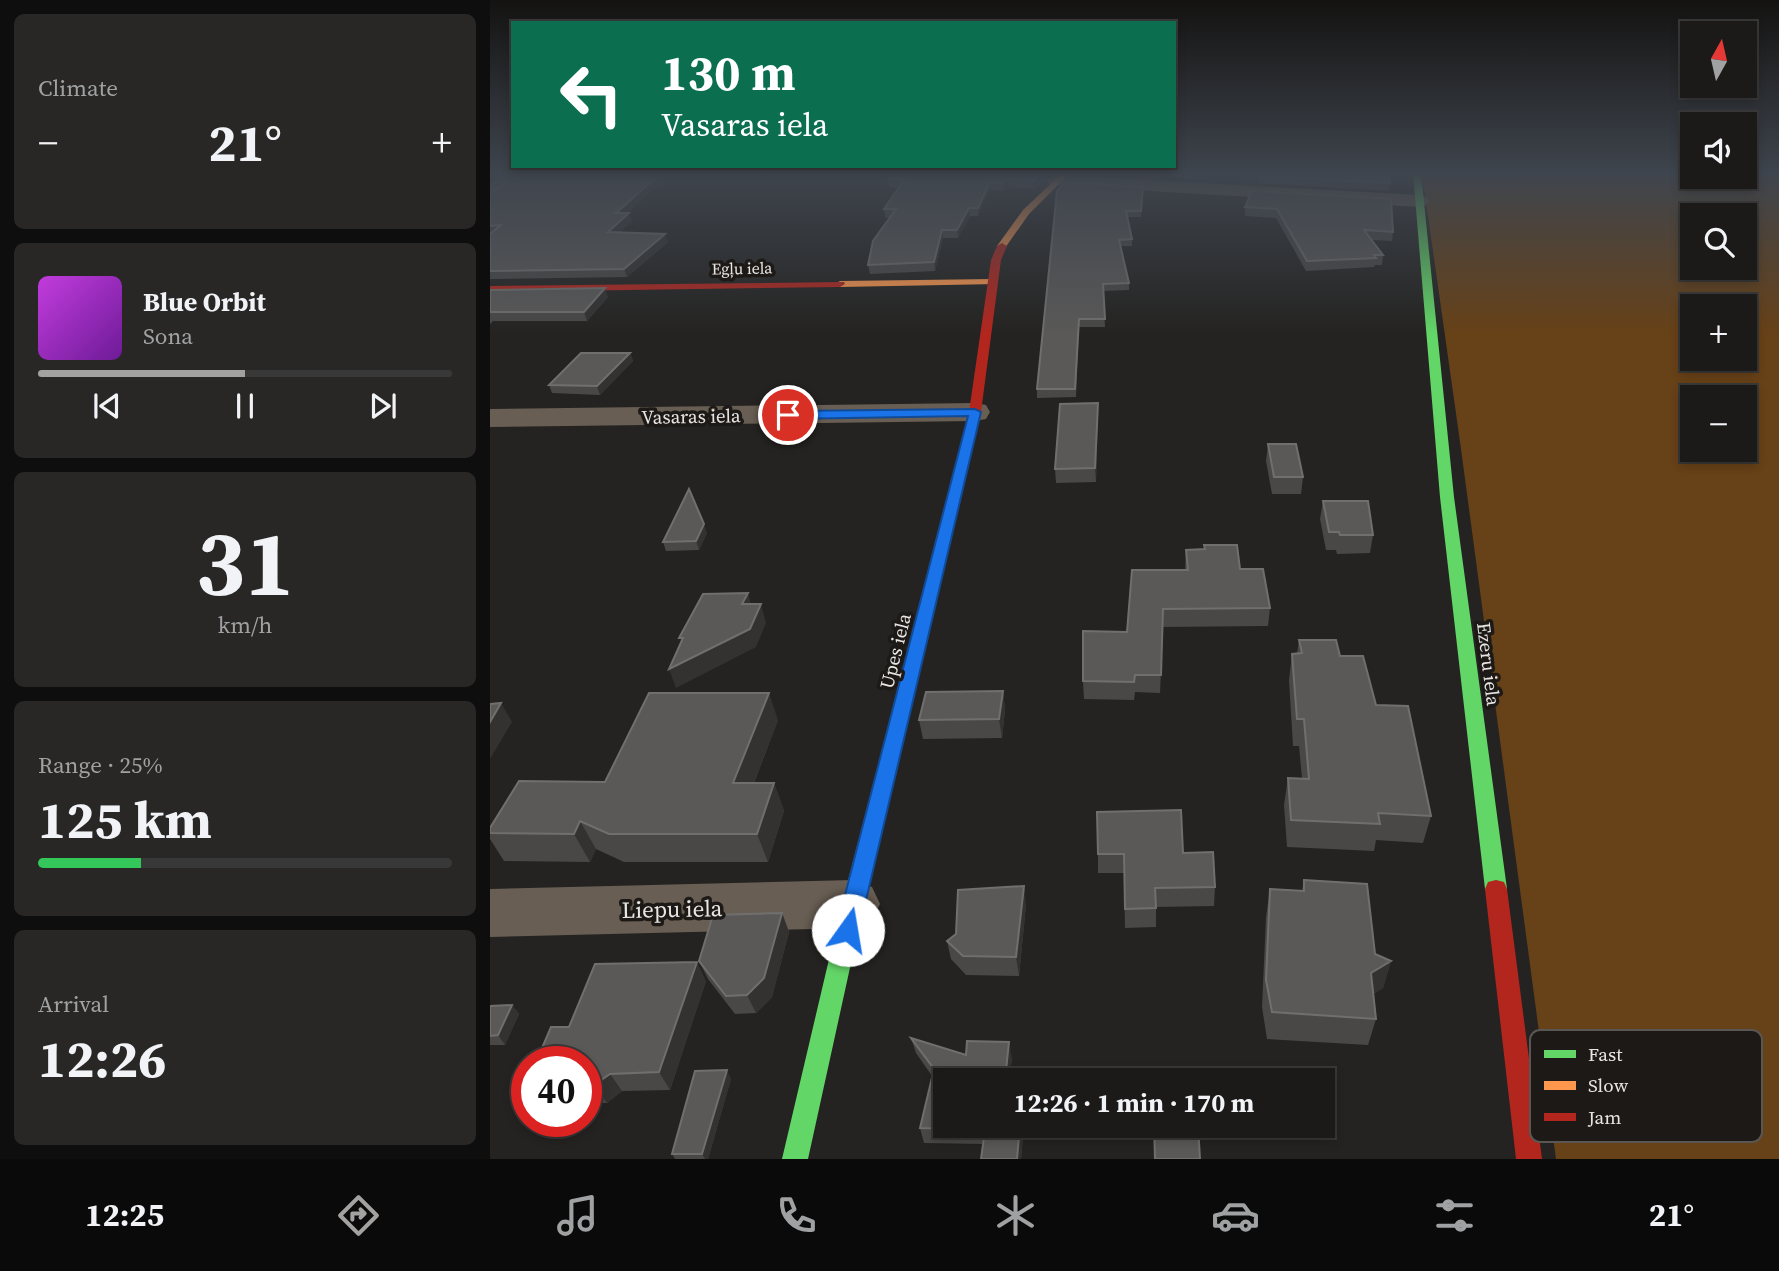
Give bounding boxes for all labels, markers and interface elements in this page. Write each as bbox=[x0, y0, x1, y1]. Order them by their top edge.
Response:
north arrow bbox=[1680, 21, 1757, 98]
map controls bbox=[1680, 21, 1757, 462]
text: 130 m bbox=[661, 39, 796, 106]
icon: left bbox=[546, 49, 637, 140]
text: Climate bbox=[38, 72, 118, 104]
text: Vasaras iela bbox=[661, 103, 828, 147]
text: 21° bbox=[208, 107, 282, 178]
button: sound bbox=[1680, 112, 1757, 189]
text: − bbox=[38, 117, 58, 169]
text: + bbox=[432, 117, 452, 169]
button: search bbox=[1680, 203, 1757, 280]
street label: Egļu iela bbox=[711, 256, 773, 280]
text: Blue Orbit bbox=[143, 284, 266, 320]
button: + bbox=[1680, 294, 1757, 371]
text: Sona bbox=[143, 320, 193, 352]
pin bbox=[758, 385, 818, 445]
button: − bbox=[1680, 385, 1757, 462]
icon: previous bbox=[88, 387, 126, 425]
icon: pause bbox=[226, 387, 264, 425]
icon: next bbox=[364, 387, 402, 425]
icon: arrive bbox=[769, 396, 807, 434]
street label: Vasaras iela bbox=[641, 402, 741, 430]
text: 31 bbox=[196, 501, 294, 625]
text: km/h bbox=[218, 609, 272, 641]
street label: Upes iela bbox=[873, 610, 917, 691]
street label: Ezeru iela bbox=[1471, 621, 1507, 707]
text: Range · 25% bbox=[38, 749, 163, 781]
text: 125 km bbox=[38, 784, 212, 855]
street label: Liepu iela bbox=[621, 892, 723, 926]
position arrow bbox=[811, 893, 885, 967]
text: Arrival bbox=[38, 988, 109, 1020]
text: 12:26 bbox=[38, 1023, 166, 1094]
legend bbox=[1530, 1030, 1762, 1142]
text: Fast bbox=[1588, 1041, 1623, 1067]
speed limit sign: 40 bbox=[511, 1046, 602, 1137]
text: Slow bbox=[1588, 1072, 1629, 1098]
text: 12:26 · 1 min · 170 m bbox=[1014, 1085, 1254, 1121]
text: Jam bbox=[1587, 1104, 1621, 1130]
icon: directions bbox=[334, 1191, 383, 1240]
icon: music bbox=[553, 1191, 602, 1240]
icon: phone bbox=[772, 1191, 821, 1240]
icon: climate bbox=[991, 1191, 1040, 1240]
icon: car bbox=[1211, 1191, 1260, 1240]
icon: filters bbox=[1430, 1191, 1479, 1240]
text: 12:25 bbox=[85, 1193, 164, 1237]
text: 21° bbox=[1649, 1193, 1694, 1237]

